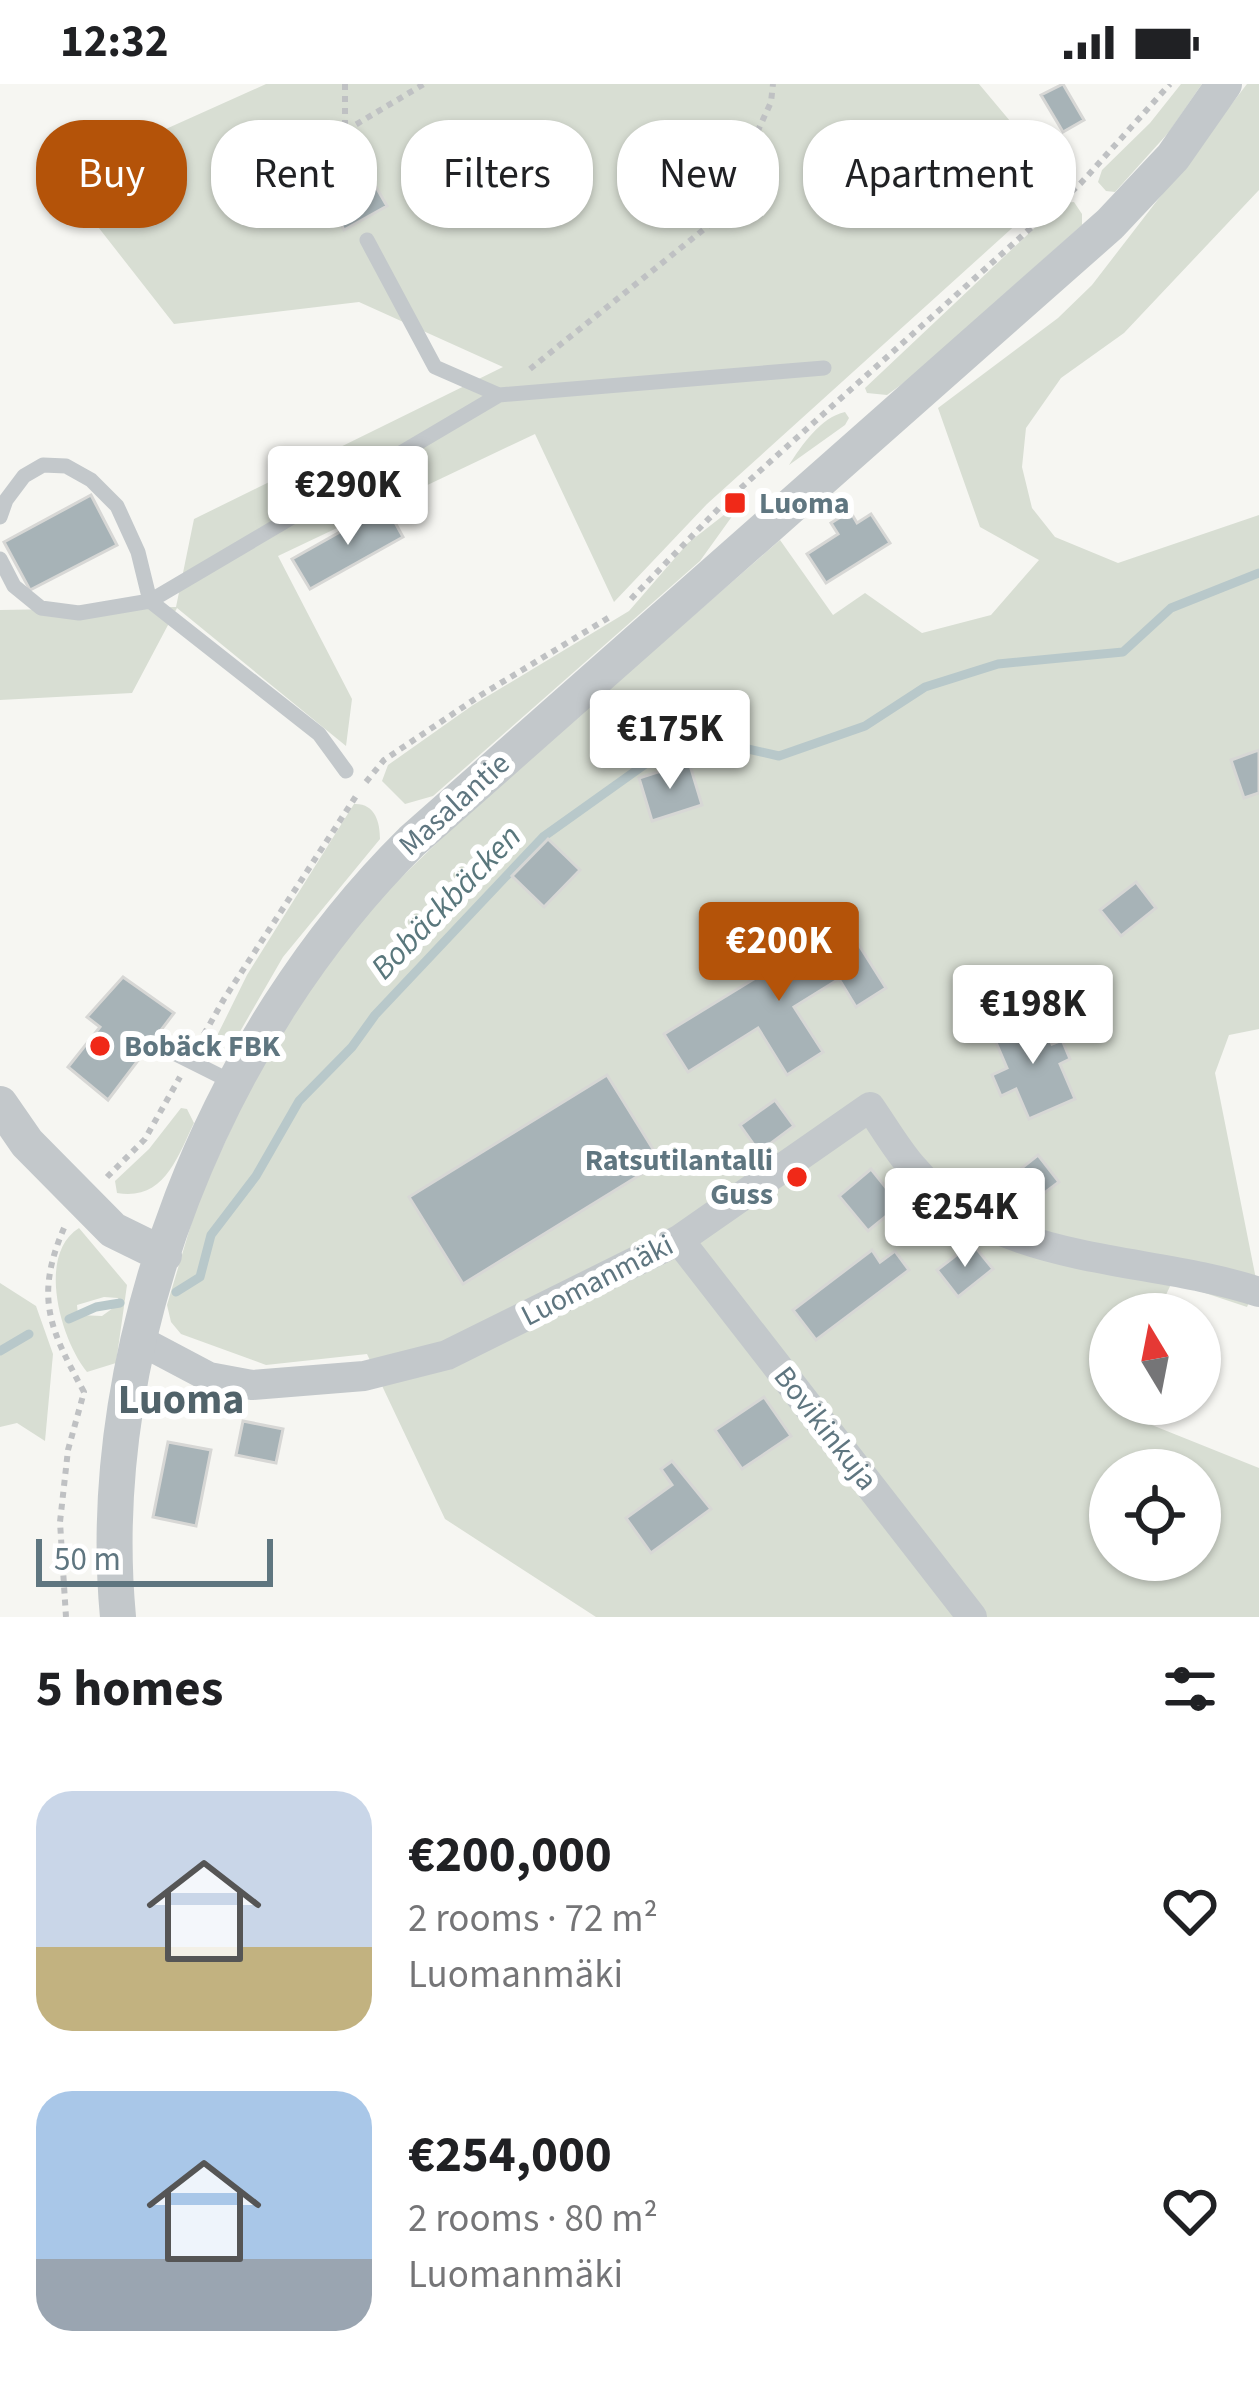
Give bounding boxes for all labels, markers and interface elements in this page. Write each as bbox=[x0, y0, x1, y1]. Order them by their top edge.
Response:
text: 12:32 bbox=[60, 10, 169, 74]
chip: Buy bbox=[36, 120, 187, 228]
chip: Rent bbox=[211, 120, 377, 228]
chip: Filters bbox=[401, 120, 593, 228]
chip: New bbox=[617, 120, 779, 228]
chip: Apartment bbox=[803, 120, 1076, 228]
pin: €290K bbox=[264, 446, 432, 548]
text: €290K bbox=[295, 457, 401, 513]
place label: Luoma bbox=[759, 482, 849, 525]
marker: Luoma bbox=[722, 490, 748, 516]
pin: €175K bbox=[586, 690, 754, 792]
text: €175K bbox=[617, 701, 723, 757]
street label: Masalantie bbox=[389, 743, 519, 866]
water label: Bobäckbäcken bbox=[360, 814, 532, 990]
pin: €200K bbox=[695, 902, 863, 1004]
text: €200K bbox=[726, 913, 832, 969]
pin: €198K bbox=[949, 965, 1117, 1067]
text: €198K bbox=[980, 976, 1086, 1032]
place label: Bobäck FBK bbox=[124, 1025, 281, 1068]
marker: Bobäck FBK bbox=[87, 1033, 113, 1059]
place label: Ratsutilantalli Guss bbox=[585, 1139, 773, 1216]
marker: Ratsutilantalli Guss bbox=[784, 1164, 810, 1190]
pin: €254K bbox=[881, 1168, 1049, 1270]
text: €254K bbox=[912, 1179, 1018, 1235]
street label: Luomanmäki bbox=[514, 1224, 681, 1337]
north arrow bbox=[1089, 1293, 1221, 1425]
map controls bbox=[1089, 1293, 1221, 1581]
street label: Bovikinkuja bbox=[763, 1357, 888, 1500]
district label: Luoma bbox=[118, 1370, 244, 1430]
button: locate bbox=[1089, 1449, 1221, 1581]
scale bar bbox=[36, 1533, 273, 1586]
text: 50 m bbox=[54, 1536, 121, 1583]
text: 5 homes bbox=[36, 1653, 223, 1725]
icon: filters bbox=[1157, 1656, 1223, 1722]
text: €200,000 bbox=[408, 1819, 612, 1891]
icon: home bbox=[132, 1839, 276, 1983]
icon: heart bbox=[1157, 1878, 1223, 1944]
text: 2 rooms · 72 m² bbox=[408, 1891, 658, 1947]
text: Luomanmäki bbox=[408, 1947, 623, 2003]
text: €254,000 bbox=[408, 2119, 612, 2191]
icon: home bbox=[132, 2139, 276, 2283]
icon: heart bbox=[1157, 2178, 1223, 2244]
text: 2 rooms · 80 m² bbox=[408, 2191, 658, 2247]
text: Luomanmäki bbox=[408, 2247, 623, 2303]

